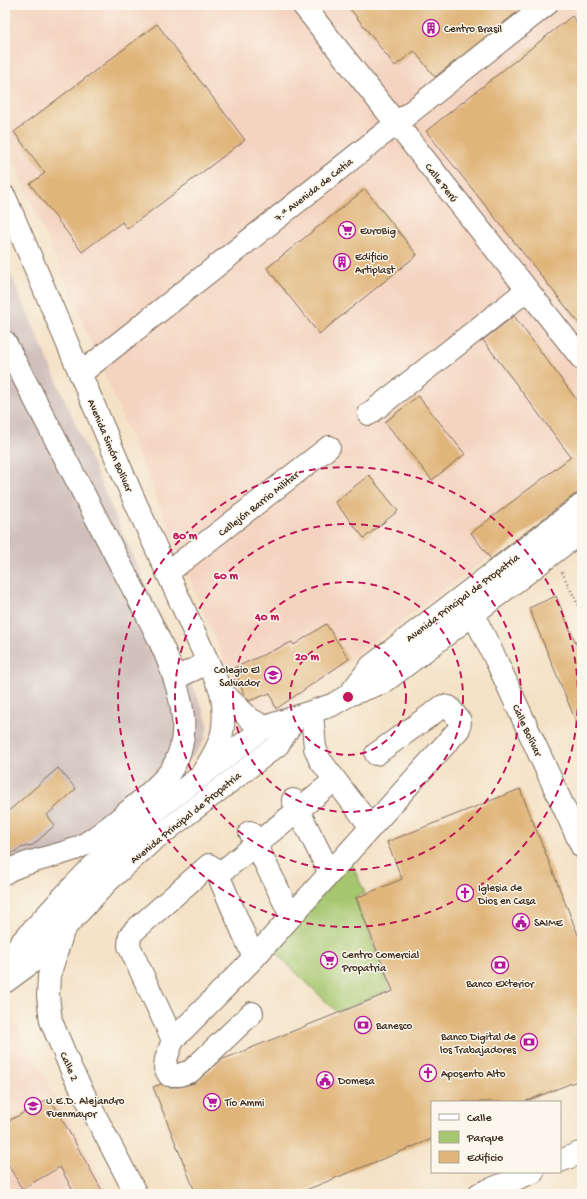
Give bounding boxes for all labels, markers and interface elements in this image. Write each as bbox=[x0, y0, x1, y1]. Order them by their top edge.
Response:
building icon: Centro Brasil bbox=[421, 18, 441, 38]
place label: Centro Brasil bbox=[444, 24, 503, 36]
street label: 7.ª Avenida de Catia bbox=[272, 156, 356, 225]
street label: Calle Perú bbox=[422, 161, 459, 205]
supermarket icon: EuroBig bbox=[337, 220, 357, 240]
place label: EuroBig bbox=[360, 226, 396, 238]
place label: Edificio Artiplast bbox=[355, 251, 396, 277]
building icon: Edificio Artiplast bbox=[332, 252, 352, 272]
street label: Avenida Simón Bolívar bbox=[84, 398, 135, 495]
street label: Callejón Barrio Militar bbox=[217, 469, 303, 540]
text: 80 m bbox=[173, 530, 198, 544]
street label: Avenida Principal de Propatria bbox=[404, 551, 523, 645]
text: 60 m bbox=[214, 570, 239, 584]
text: 40 m bbox=[254, 611, 279, 625]
text: 20 m bbox=[295, 651, 320, 665]
place label: Colegio El Salvador bbox=[214, 665, 261, 690]
school or university icon: Colegio El Salvador bbox=[263, 665, 283, 685]
centre of rings bbox=[341, 690, 355, 704]
street label: Calle Bolívar bbox=[509, 703, 544, 760]
street label: Avenida Principal de Propatria bbox=[129, 770, 245, 867]
church icon: Iglesia de Dios en Casa bbox=[455, 883, 475, 903]
place label: Iglesia de Dios en Casa bbox=[477, 883, 537, 908]
public building icon: SAIME bbox=[511, 912, 531, 932]
place label: SAIME bbox=[534, 918, 564, 930]
supermarket icon: Centro Comercial Propatria bbox=[319, 950, 339, 970]
place label: Centro Comercial Propatria bbox=[341, 950, 420, 975]
bank icon: Banco Exterior bbox=[490, 955, 510, 975]
place label: Banco Exterior bbox=[465, 979, 535, 991]
bank icon: Banesco bbox=[353, 1015, 373, 1035]
place label: Banesco bbox=[375, 1021, 412, 1033]
place label: Banco Digital de los Trabajadores bbox=[440, 1032, 517, 1057]
bank icon: Banco Digital de los Trabajadores bbox=[519, 1032, 539, 1052]
street label: Calle 2 bbox=[56, 1050, 80, 1084]
church icon: Aposento Alto bbox=[418, 1063, 438, 1083]
place label: Aposento Alto bbox=[441, 1069, 506, 1081]
public building icon: Domesa bbox=[315, 1070, 335, 1090]
place label: Domesa bbox=[337, 1076, 375, 1088]
supermarket icon: Tío Ammi bbox=[202, 1092, 222, 1112]
school or university icon: U.E.D. Alejandro Fuenmayor bbox=[23, 1096, 43, 1116]
place label: U.E.D. Alejandro Fuenmayor bbox=[45, 1096, 125, 1121]
place label: Tío Ammi bbox=[224, 1098, 264, 1110]
legend bbox=[431, 1101, 561, 1173]
text: Calle bbox=[467, 1112, 492, 1126]
text: Parque bbox=[466, 1132, 504, 1146]
text: Edificio bbox=[467, 1152, 503, 1166]

